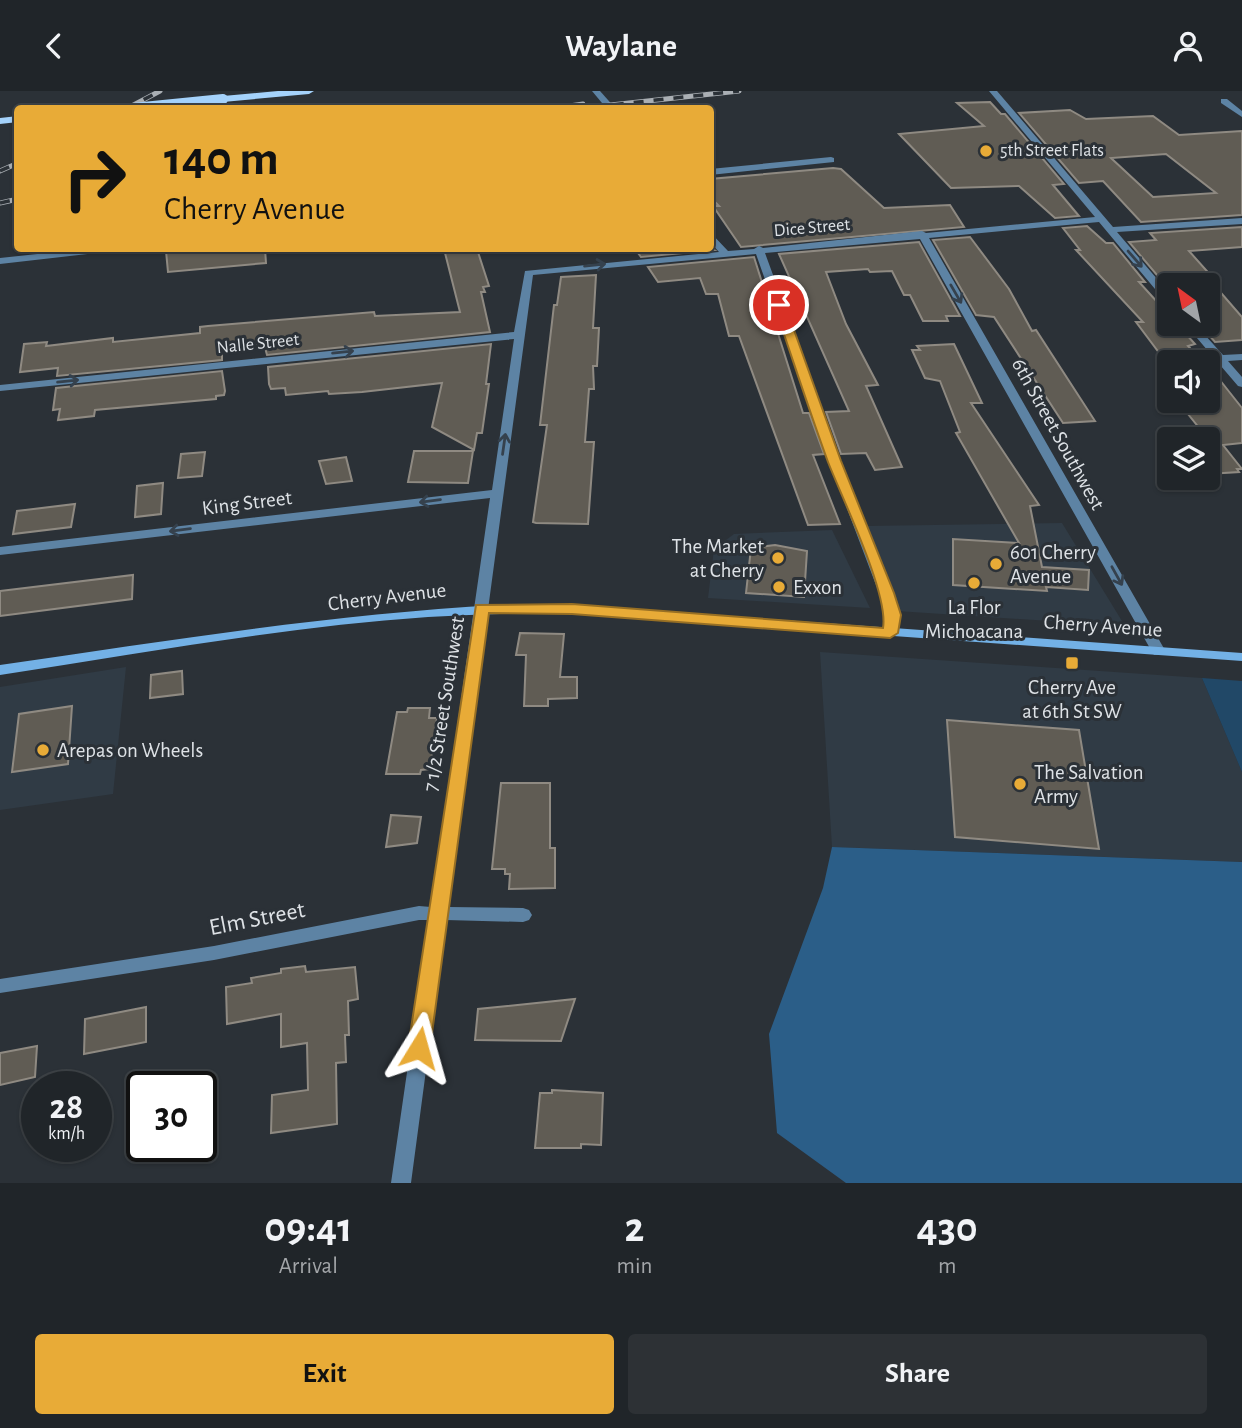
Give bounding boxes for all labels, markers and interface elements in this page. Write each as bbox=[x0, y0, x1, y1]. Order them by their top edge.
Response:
icon: back bbox=[35, 27, 73, 65]
icon: person bbox=[1169, 27, 1207, 65]
text: Waylane bbox=[565, 30, 677, 62]
icon: right bbox=[49, 133, 140, 224]
text: 140 m bbox=[164, 135, 279, 184]
place label: 5th Street Flats bbox=[1000, 142, 1104, 160]
marker: 5th Street Flats bbox=[978, 143, 994, 159]
text: Cherry Avenue bbox=[164, 193, 345, 225]
street label: Dice Street bbox=[773, 216, 851, 240]
one-way arrow bbox=[1127, 250, 1143, 268]
one-way arrow bbox=[583, 258, 606, 271]
north arrow bbox=[1157, 273, 1220, 336]
map controls bbox=[1157, 273, 1220, 490]
pin bbox=[749, 275, 809, 335]
one-way arrow bbox=[949, 283, 963, 303]
icon: arrive bbox=[760, 286, 798, 324]
street label: Nalle Street bbox=[216, 331, 300, 357]
one-way arrow bbox=[331, 345, 354, 358]
button: sound bbox=[1157, 350, 1220, 413]
street label: 6th Street Southwest bbox=[1008, 355, 1108, 514]
one-way arrow bbox=[56, 374, 79, 387]
button: layers bbox=[1157, 427, 1220, 490]
one-way arrow bbox=[498, 433, 511, 455]
street label: King Street bbox=[201, 487, 294, 519]
one-way arrow bbox=[419, 494, 442, 507]
one-way arrow bbox=[169, 524, 192, 537]
place label: The Market at Cherry bbox=[672, 536, 764, 581]
place label: 601 Cherry Avenue bbox=[1010, 542, 1096, 587]
marker: The Market at Cherry bbox=[770, 550, 786, 566]
marker: 601 Cherry Avenue bbox=[988, 556, 1004, 572]
one-way arrow bbox=[1110, 566, 1124, 586]
marker: La Flor Michoacana bbox=[966, 575, 982, 591]
place label: Exxon bbox=[793, 577, 842, 598]
street label: Cherry Avenue bbox=[327, 579, 447, 615]
marker: Exxon bbox=[771, 579, 787, 595]
place label: La Flor Michoacana bbox=[925, 597, 1024, 642]
street label: Cherry Avenue bbox=[1043, 611, 1163, 641]
street label: 7 1/2 Street Southwest bbox=[420, 615, 468, 793]
marker: Cherry Ave at 6th St SW bbox=[1064, 655, 1080, 671]
place label: Cherry Ave at 6th St SW bbox=[1022, 677, 1122, 722]
place label: Arepas on Wheels bbox=[57, 740, 203, 761]
marker: Arepas on Wheels bbox=[35, 742, 51, 758]
place label: The Salvation Army bbox=[1034, 762, 1143, 807]
marker: The Salvation Army bbox=[1012, 776, 1028, 792]
street label: Elm Street bbox=[207, 898, 307, 940]
position arrow bbox=[382, 1011, 456, 1085]
speed limit sign: 30 bbox=[126, 1071, 217, 1162]
text: 28 bbox=[50, 1090, 83, 1125]
text: km/h bbox=[48, 1125, 85, 1143]
text: 09:41 bbox=[264, 1207, 352, 1249]
text: 2 bbox=[625, 1207, 644, 1249]
text: 430 bbox=[917, 1207, 978, 1249]
text: Arrival bbox=[279, 1255, 338, 1278]
text: min bbox=[617, 1255, 652, 1278]
text: m bbox=[938, 1255, 956, 1278]
button: Exit bbox=[35, 1334, 614, 1414]
button: Share bbox=[628, 1334, 1207, 1414]

